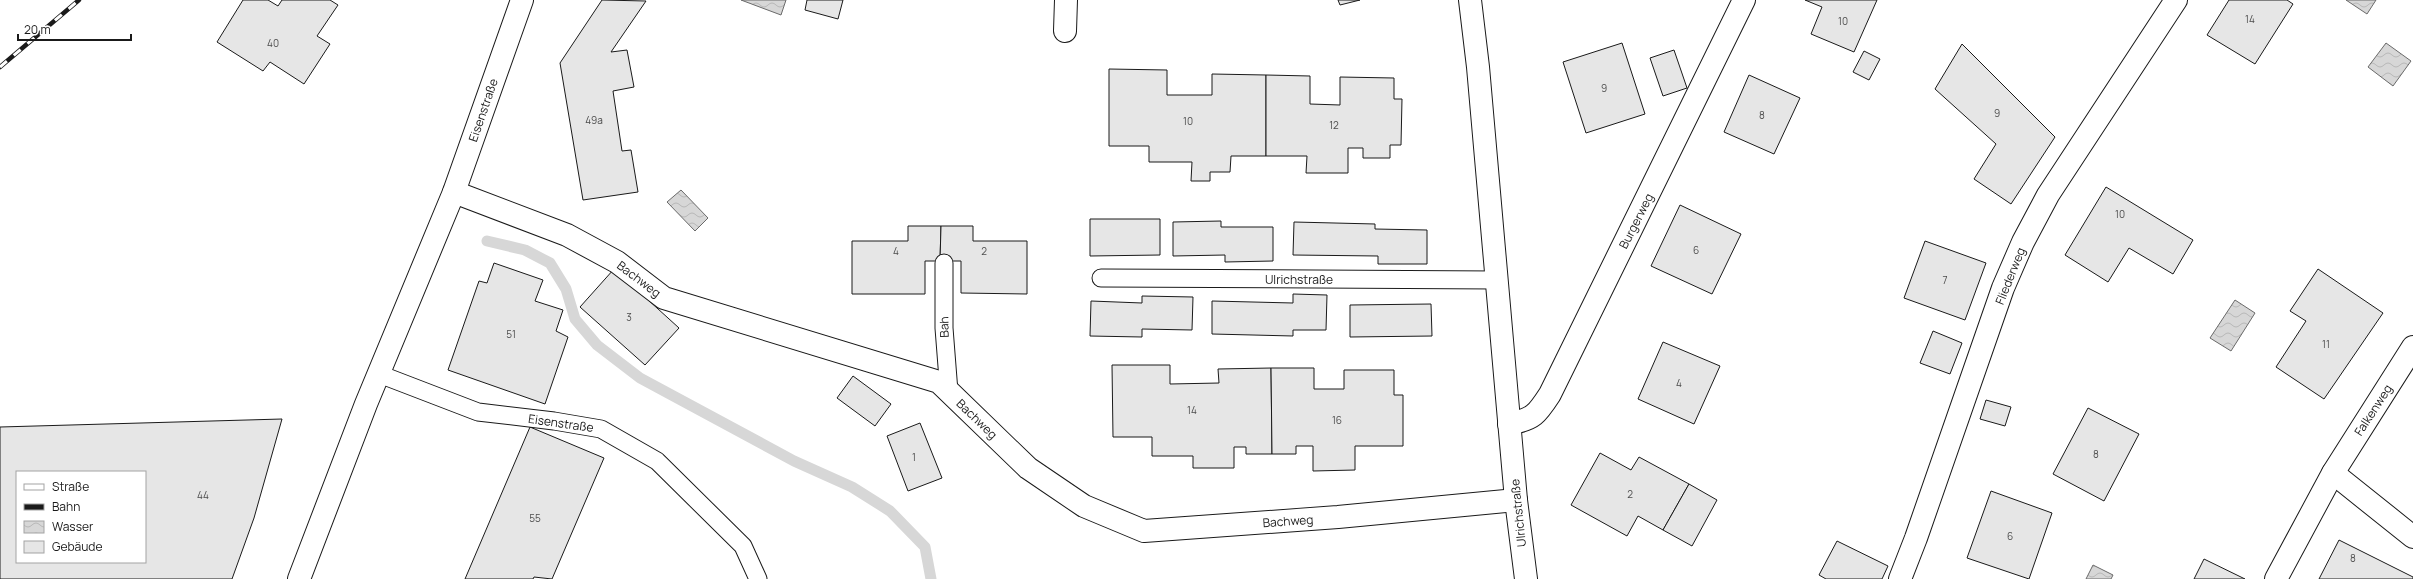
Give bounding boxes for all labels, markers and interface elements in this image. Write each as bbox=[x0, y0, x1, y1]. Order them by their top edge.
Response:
house number: 14 bbox=[2245, 12, 2255, 26]
house number: 10 bbox=[1838, 14, 1848, 28]
scale bar bbox=[18, 16, 131, 42]
text: 20 m bbox=[24, 21, 51, 38]
house number: 40 bbox=[267, 36, 279, 50]
street label: Eisenstraße bbox=[464, 76, 502, 144]
house number: 9 bbox=[1601, 81, 1607, 95]
house number: 9 bbox=[1994, 106, 2000, 120]
house number: 8 bbox=[1759, 108, 1765, 122]
house number: 49a bbox=[585, 113, 603, 127]
house number: 10 bbox=[1183, 114, 1193, 128]
house number: 12 bbox=[1329, 118, 1339, 132]
street label: Burgerweg bbox=[1615, 190, 1657, 252]
house number: 10 bbox=[2115, 207, 2125, 221]
house number: 6 bbox=[1693, 243, 1699, 257]
house number: 4 bbox=[893, 244, 899, 258]
house number: 2 bbox=[981, 244, 987, 258]
street label: Fliederweg bbox=[1991, 245, 2029, 307]
street label: Bachweg bbox=[614, 257, 664, 301]
street label: Ulrichstraße bbox=[1265, 271, 1333, 288]
house number: 7 bbox=[1942, 273, 1948, 287]
house number: 3 bbox=[626, 310, 632, 324]
street label: Bah bbox=[935, 316, 953, 338]
house number: 51 bbox=[506, 327, 516, 341]
house number: 11 bbox=[2322, 337, 2330, 351]
house number: 4 bbox=[1676, 376, 1682, 390]
street label: Falkenweg bbox=[2350, 381, 2396, 439]
street label: Bachweg bbox=[953, 395, 1001, 443]
house number: 14 bbox=[1187, 403, 1197, 417]
street label: Eisenstraße bbox=[527, 410, 595, 436]
house number: 16 bbox=[1332, 413, 1342, 427]
house number: 8 bbox=[2093, 447, 2099, 461]
house number: 1 bbox=[912, 450, 916, 464]
legend bbox=[16, 471, 146, 563]
text: Straße bbox=[52, 478, 89, 495]
street label: Ulrichstraße bbox=[1506, 478, 1530, 548]
house number: 2 bbox=[1627, 487, 1633, 501]
house number: 44 bbox=[197, 488, 209, 502]
text: Bahn bbox=[52, 498, 80, 515]
house number: 55 bbox=[529, 511, 541, 525]
street label: Bachweg bbox=[1262, 511, 1314, 531]
text: Wasser bbox=[52, 518, 94, 535]
house number: 6 bbox=[2007, 529, 2013, 543]
text: Gebäude bbox=[52, 538, 103, 555]
house number: 8 bbox=[2350, 551, 2356, 565]

